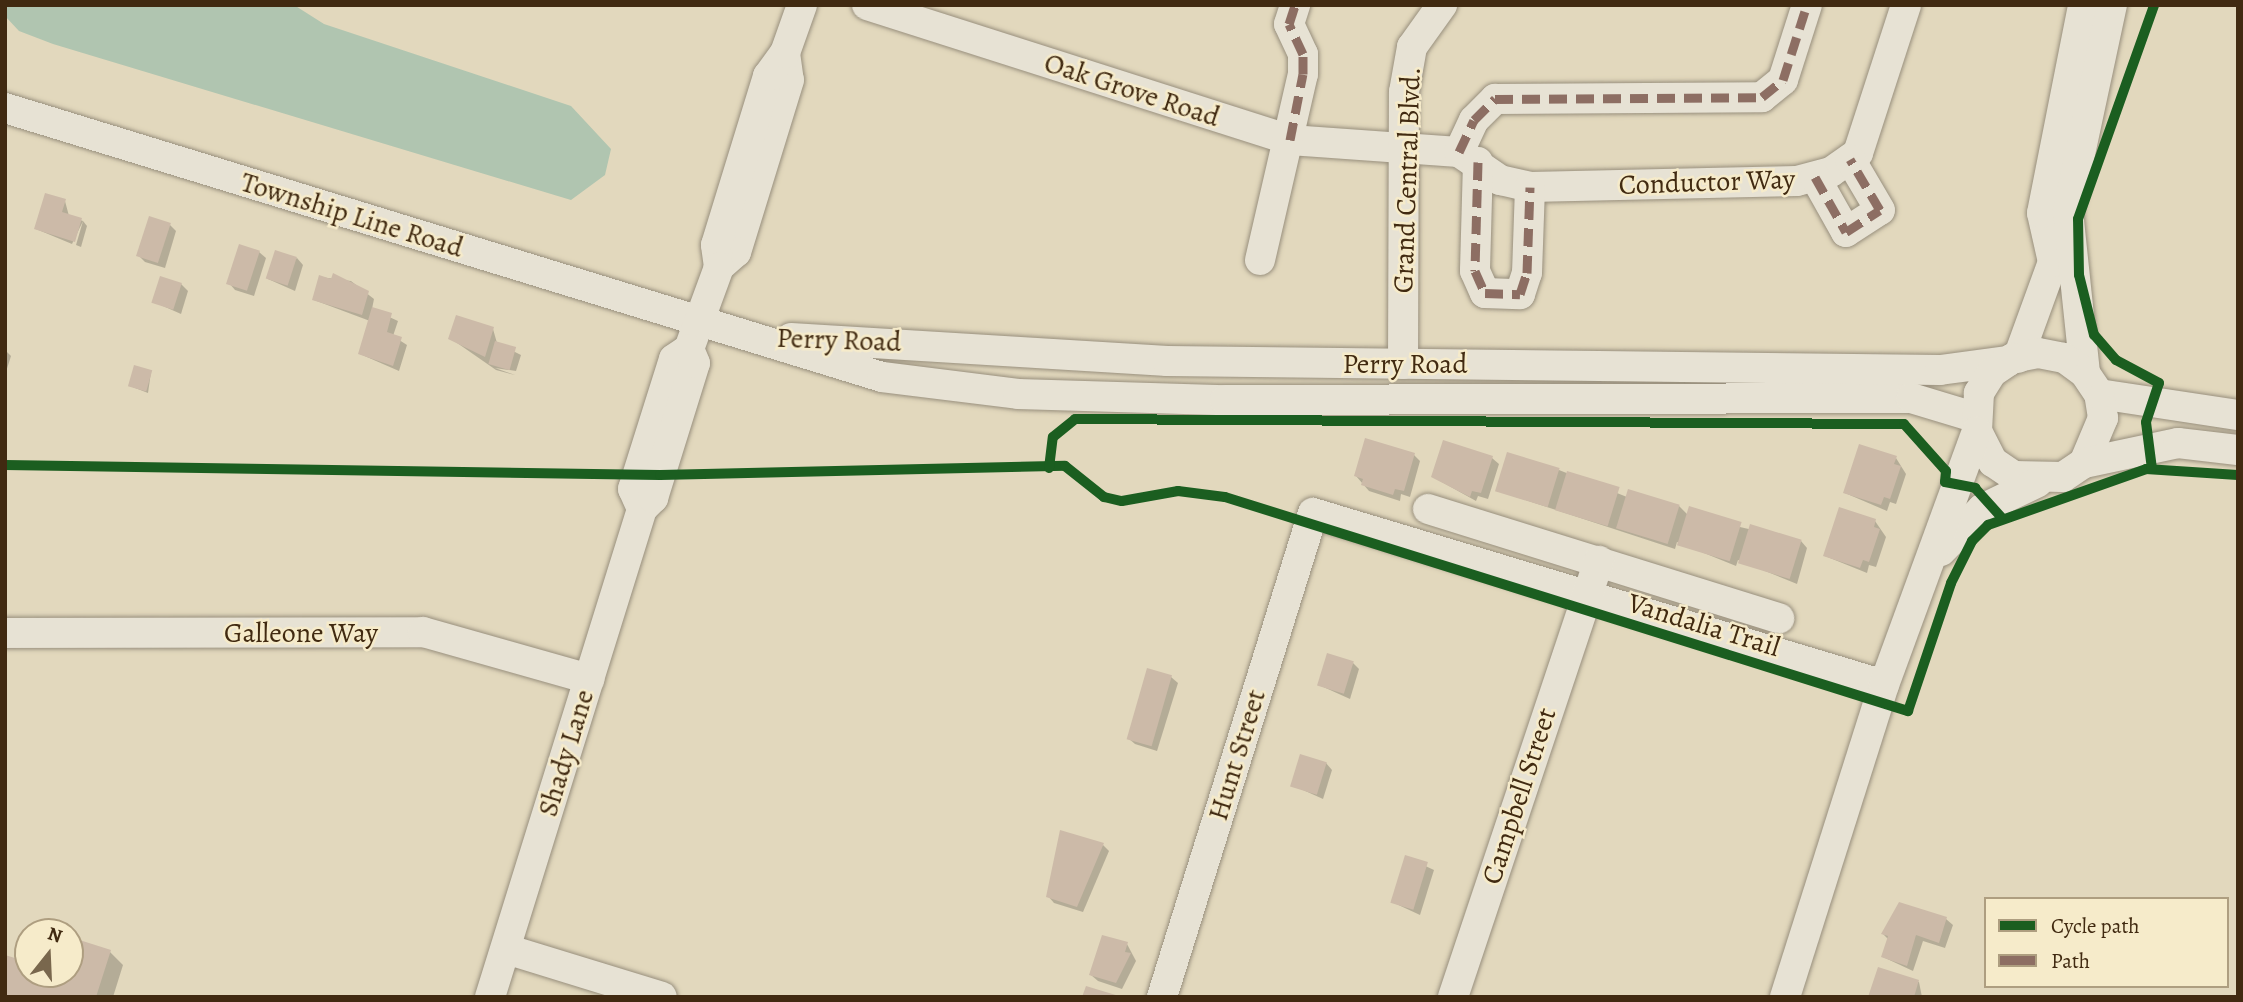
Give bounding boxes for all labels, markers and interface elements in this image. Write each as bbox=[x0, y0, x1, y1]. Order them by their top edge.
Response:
street label: Oak Grove Road bbox=[1040, 46, 1224, 134]
street label: Grand Central Blvd. bbox=[1386, 66, 1428, 294]
street label: Conductor Way bbox=[1618, 162, 1796, 202]
street label: Township Line Road bbox=[237, 165, 467, 265]
street label: Perry Road bbox=[776, 321, 902, 359]
street label: Perry Road bbox=[1343, 347, 1467, 381]
street label: Vandalia Trail bbox=[1624, 586, 1784, 664]
street label: Galleone Way bbox=[224, 616, 378, 650]
street label: Hunt Street bbox=[1201, 685, 1273, 825]
street label: Shady Lane bbox=[531, 686, 601, 820]
street label: Campbell Street bbox=[1475, 704, 1563, 888]
legend bbox=[1984, 897, 2229, 988]
text: Cycle path bbox=[2051, 912, 2140, 940]
north arrow bbox=[14, 918, 84, 988]
text: N bbox=[44, 920, 65, 949]
text: Path bbox=[2051, 947, 2090, 975]

